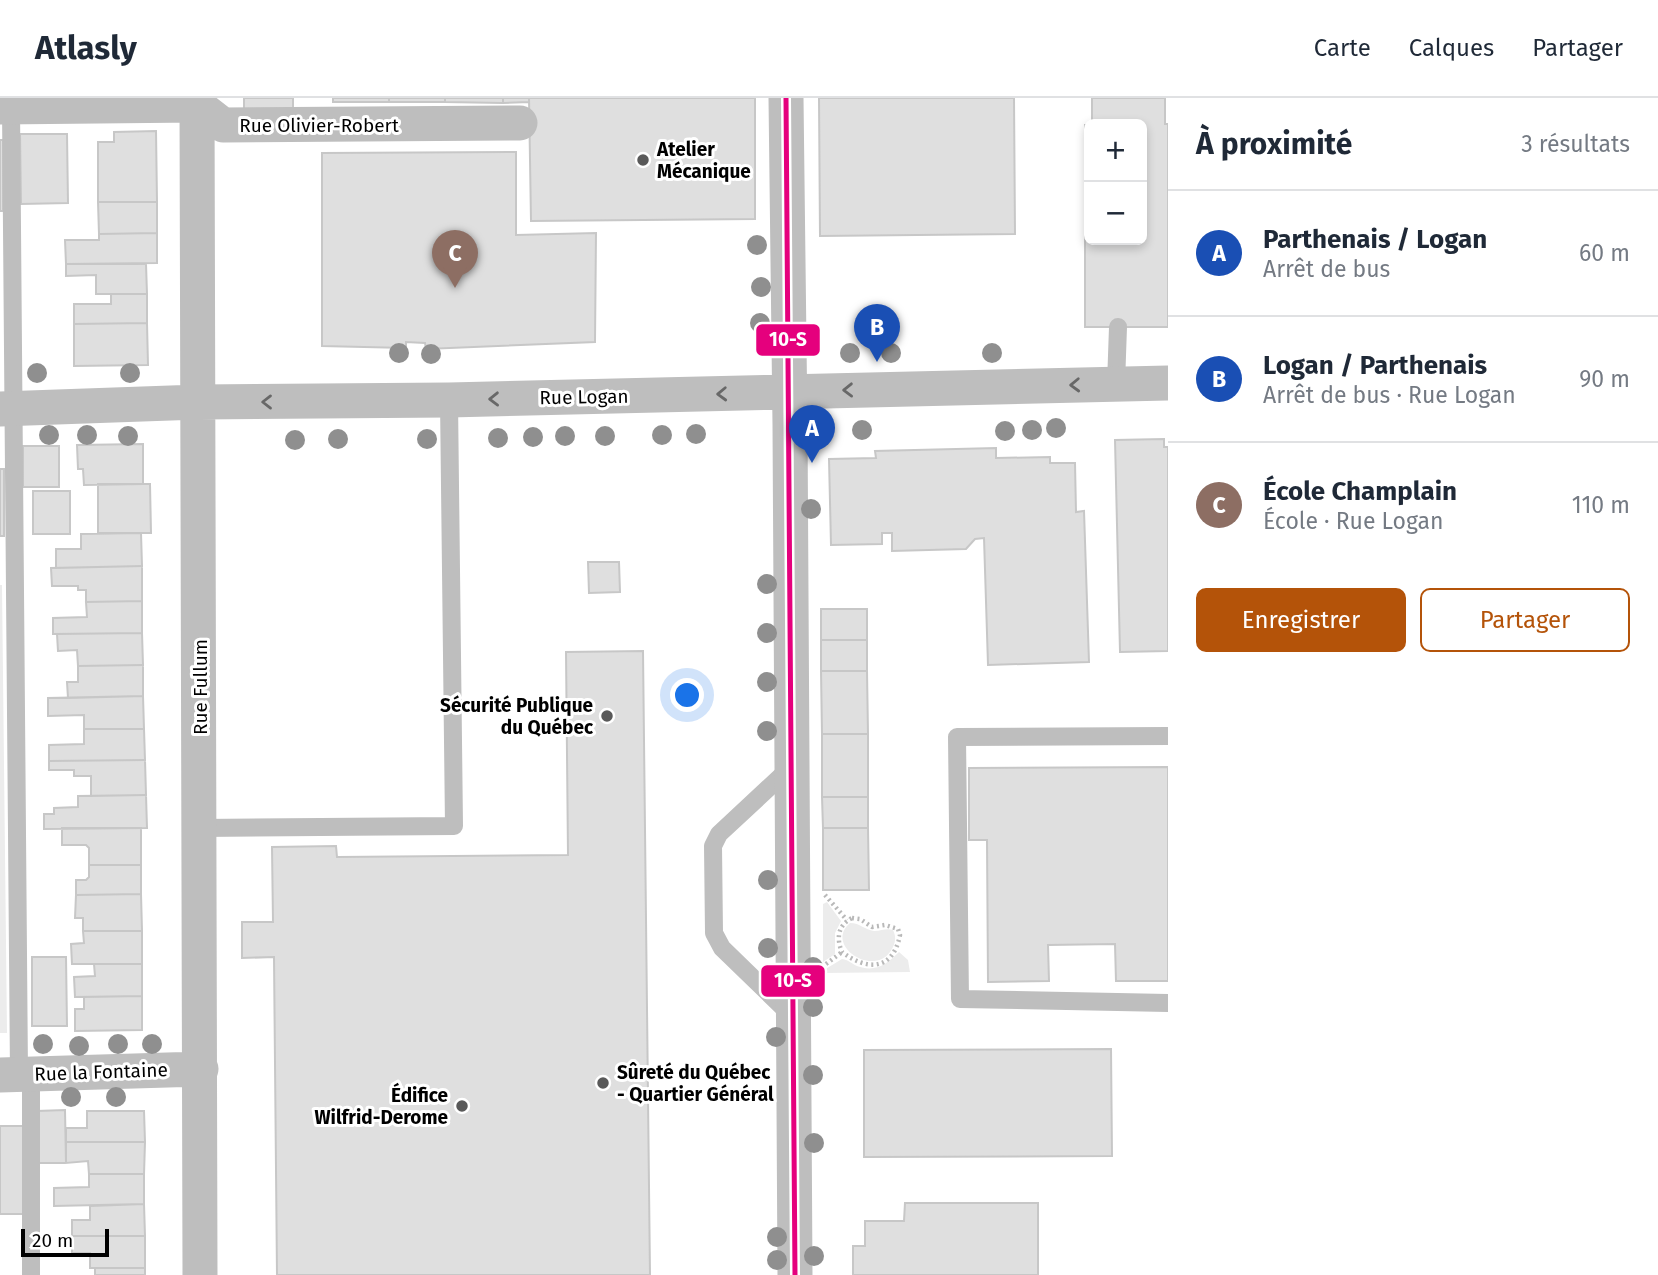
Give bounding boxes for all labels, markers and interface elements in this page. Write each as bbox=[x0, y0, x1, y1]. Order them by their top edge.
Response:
text: Atlasly bbox=[35, 28, 137, 68]
text: Carte bbox=[1314, 34, 1371, 62]
text: Calques bbox=[1409, 34, 1494, 62]
text: Partager bbox=[1532, 34, 1623, 62]
street label: Rue Olivier-Robert bbox=[239, 114, 399, 137]
map controls bbox=[1084, 119, 1147, 245]
button: + bbox=[1084, 119, 1147, 182]
text: À proximité bbox=[1196, 126, 1352, 162]
text: 3 résultats bbox=[1521, 130, 1630, 158]
place label: Atelier Mécanique bbox=[656, 138, 751, 183]
marker: Atelier Mécanique bbox=[635, 152, 651, 168]
button: − bbox=[1084, 182, 1147, 245]
text: Parthenais / Logan bbox=[1263, 224, 1487, 255]
pin: C bbox=[432, 230, 478, 288]
text: A bbox=[1212, 239, 1226, 267]
text: 60 m bbox=[1579, 239, 1630, 267]
text: Arrêt de bus bbox=[1263, 255, 1390, 283]
pin: B bbox=[854, 304, 900, 362]
line badge: 10-S bbox=[755, 323, 821, 357]
text: 10-S bbox=[769, 328, 807, 351]
text: Logan / Parthenais bbox=[1263, 350, 1487, 381]
text: B bbox=[1212, 365, 1226, 393]
text: 90 m bbox=[1579, 365, 1630, 393]
one-way arrow bbox=[1070, 378, 1081, 393]
text: Arrêt de bus · Rue Logan bbox=[1263, 381, 1516, 409]
one-way arrow bbox=[842, 383, 853, 398]
street label: Rue Logan bbox=[539, 385, 629, 409]
one-way arrow bbox=[716, 386, 727, 401]
one-way arrow bbox=[488, 391, 499, 407]
one-way arrow bbox=[261, 394, 272, 409]
pin: A bbox=[789, 405, 835, 463]
text: École Champlain bbox=[1263, 476, 1457, 507]
text: C bbox=[1212, 491, 1226, 519]
text: 110 m bbox=[1572, 491, 1630, 519]
text: École · Rue Logan bbox=[1263, 507, 1443, 535]
button: Enregistrer bbox=[1196, 588, 1406, 652]
button: Partager bbox=[1420, 588, 1630, 652]
street label: Rue Fullum bbox=[189, 639, 212, 735]
your location bbox=[670, 678, 704, 712]
place label: Sécurité Publique du Québec bbox=[440, 694, 593, 739]
marker: Sécurité Publique du Québec bbox=[599, 708, 615, 724]
line badge: 10-S bbox=[760, 964, 826, 998]
text: 10-S bbox=[774, 969, 812, 992]
street label: Rue la Fontaine bbox=[34, 1058, 168, 1086]
place label: Sûreté du Québec - Quartier Général bbox=[617, 1061, 774, 1106]
marker: Sûreté du Québec - Quartier Général bbox=[595, 1075, 611, 1091]
place label: Édifice Wilfrid-Derome bbox=[314, 1082, 448, 1129]
marker: Édifice Wilfrid-Derome bbox=[454, 1098, 470, 1114]
scale bar bbox=[21, 1226, 108, 1258]
text: 20 m bbox=[32, 1229, 73, 1252]

